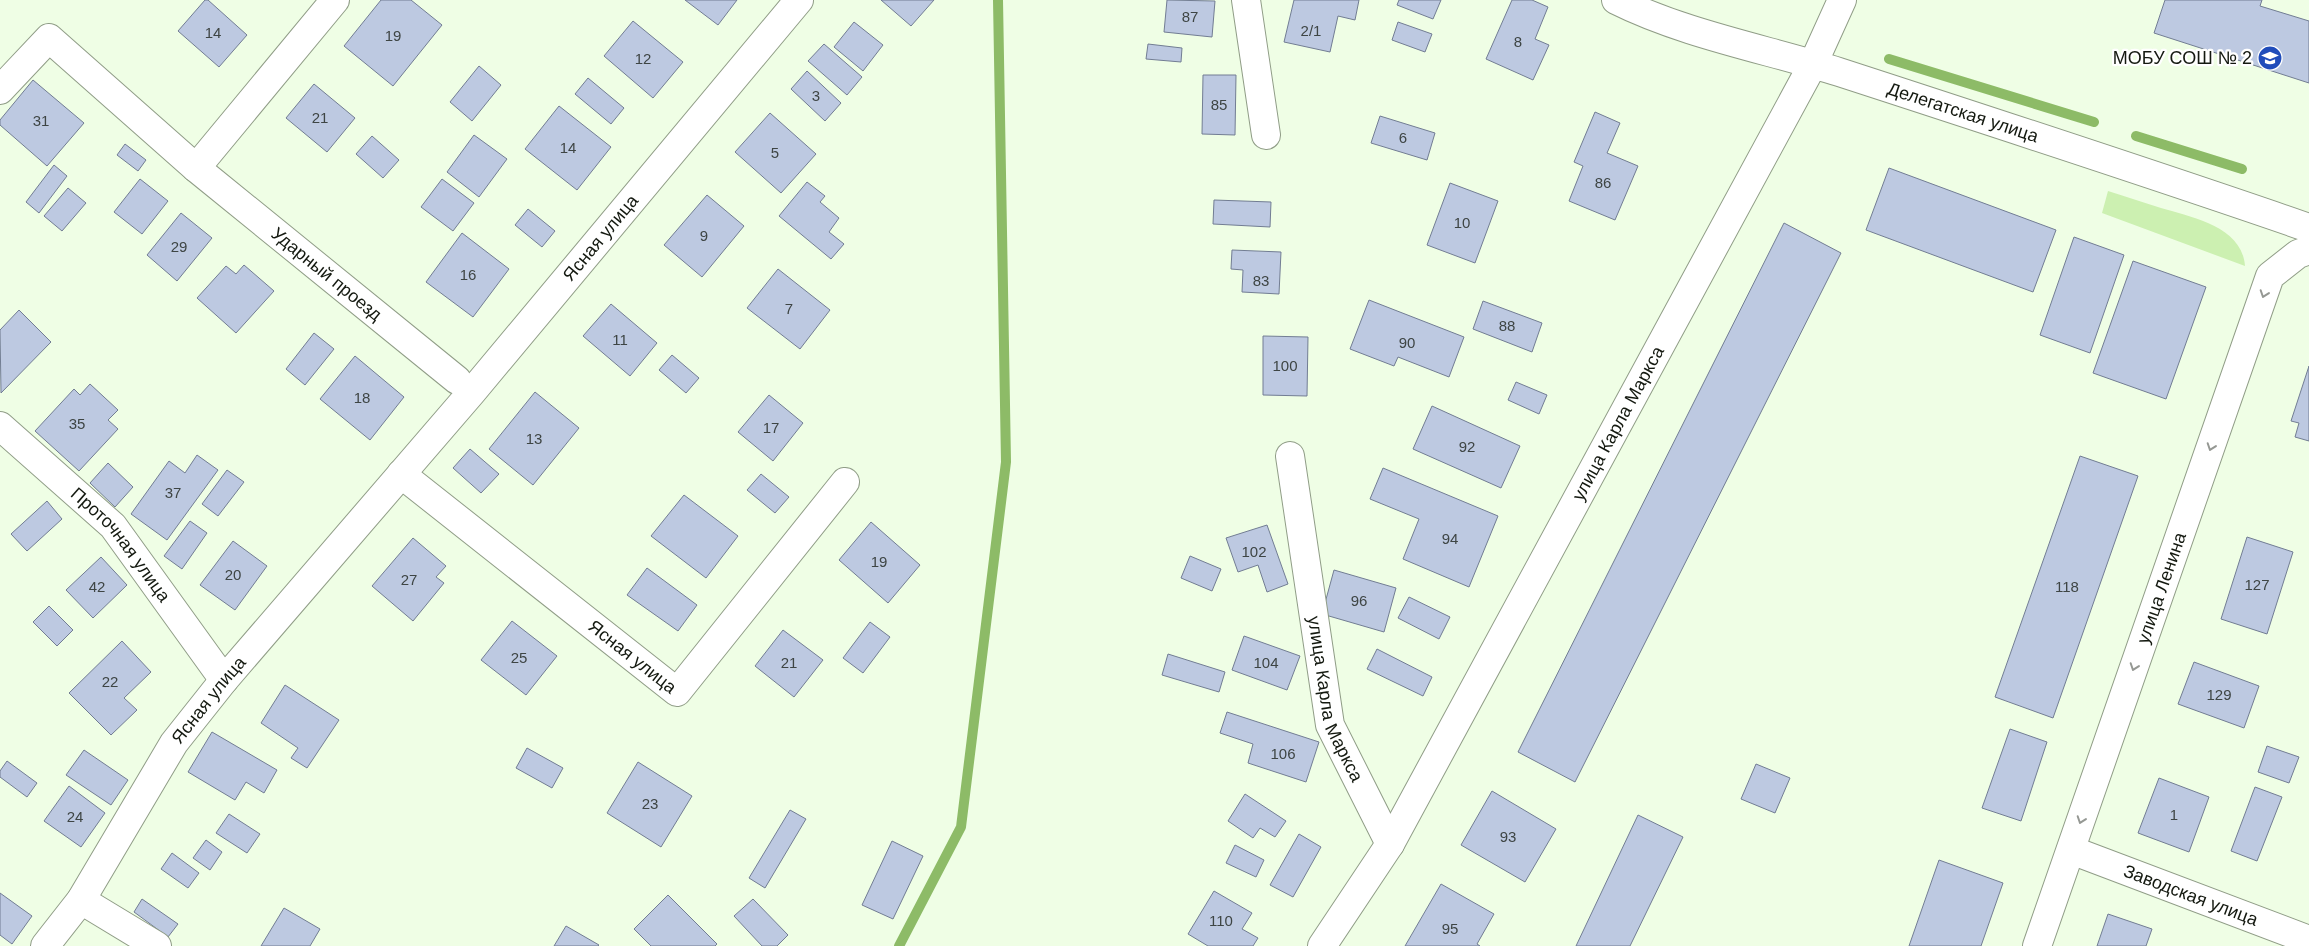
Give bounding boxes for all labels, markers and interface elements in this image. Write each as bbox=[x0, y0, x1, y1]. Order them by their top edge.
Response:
house number: 87 bbox=[1182, 8, 1198, 25]
house number: 2/1 bbox=[1301, 22, 1321, 39]
house number: 14 bbox=[205, 24, 221, 41]
house number: 19 bbox=[385, 27, 401, 44]
house number: 8 bbox=[1514, 33, 1522, 50]
school or university icon: МОБУ СОШ № 2 bbox=[2257, 45, 2283, 71]
place label: МОБУ СОШ № 2 bbox=[2113, 48, 2252, 68]
house number: 12 bbox=[635, 50, 651, 67]
street label: Делегатская улица bbox=[1885, 78, 2042, 147]
house number: 3 bbox=[812, 87, 820, 104]
house number: 85 bbox=[1211, 96, 1227, 113]
house number: 21 bbox=[312, 109, 328, 126]
house number: 31 bbox=[33, 112, 49, 129]
house number: 6 bbox=[1399, 129, 1407, 146]
house number: 14 bbox=[560, 139, 576, 156]
house number: 5 bbox=[771, 144, 779, 161]
house number: 86 bbox=[1595, 174, 1611, 191]
street label: Ясная улица bbox=[559, 190, 643, 285]
house number: 10 bbox=[1454, 214, 1470, 231]
street label: Ударный проезд bbox=[267, 223, 386, 325]
house number: 9 bbox=[700, 227, 708, 244]
house number: 29 bbox=[171, 238, 187, 255]
house number: 16 bbox=[460, 266, 476, 283]
house number: 83 bbox=[1253, 272, 1269, 289]
one-way arrow bbox=[2260, 289, 2270, 297]
house number: 7 bbox=[785, 300, 793, 317]
house number: 88 bbox=[1499, 317, 1515, 334]
house number: 11 bbox=[612, 331, 628, 348]
house number: 90 bbox=[1399, 334, 1415, 351]
street label: улица Карла Маркса bbox=[1568, 342, 1668, 504]
house number: 100 bbox=[1272, 357, 1298, 374]
house number: 18 bbox=[354, 389, 370, 406]
house number: 35 bbox=[69, 415, 85, 432]
house number: 17 bbox=[763, 419, 779, 436]
house number: 13 bbox=[526, 430, 542, 447]
house number: 92 bbox=[1459, 438, 1475, 455]
one-way arrow bbox=[2206, 442, 2216, 451]
street label: Проточная улица bbox=[67, 483, 175, 607]
house number: 37 bbox=[165, 484, 181, 501]
street label: улица Ленина bbox=[2133, 529, 2190, 646]
house number: 94 bbox=[1442, 530, 1458, 547]
house number: 102 bbox=[1241, 543, 1267, 560]
house number: 19 bbox=[871, 553, 887, 570]
house number: 20 bbox=[225, 566, 241, 583]
house number: 27 bbox=[401, 571, 417, 588]
house number: 127 bbox=[2244, 576, 2270, 593]
house number: 42 bbox=[89, 578, 105, 595]
house number: 118 bbox=[2055, 578, 2079, 595]
house number: 96 bbox=[1351, 592, 1367, 609]
street label: улица Карла Маркса bbox=[1304, 615, 1367, 786]
street label: Ясная улица bbox=[585, 616, 681, 698]
house number: 25 bbox=[511, 649, 527, 666]
street label: Ясная улица bbox=[167, 652, 250, 748]
house number: 21 bbox=[781, 654, 797, 671]
house number: 104 bbox=[1253, 654, 1279, 671]
one-way arrow bbox=[2130, 662, 2140, 671]
house number: 22 bbox=[102, 673, 118, 690]
house number: 129 bbox=[2206, 686, 2232, 703]
house number: 106 bbox=[1270, 745, 1296, 762]
house number: 23 bbox=[642, 795, 658, 812]
house number: 1 bbox=[2170, 806, 2178, 823]
house number: 24 bbox=[67, 808, 83, 825]
one-way arrow bbox=[2077, 816, 2087, 824]
house number: 93 bbox=[1500, 828, 1516, 845]
street label: Заводская улица bbox=[2121, 861, 2262, 930]
house number: 110 bbox=[1209, 912, 1233, 929]
house number: 95 bbox=[1442, 920, 1458, 937]

